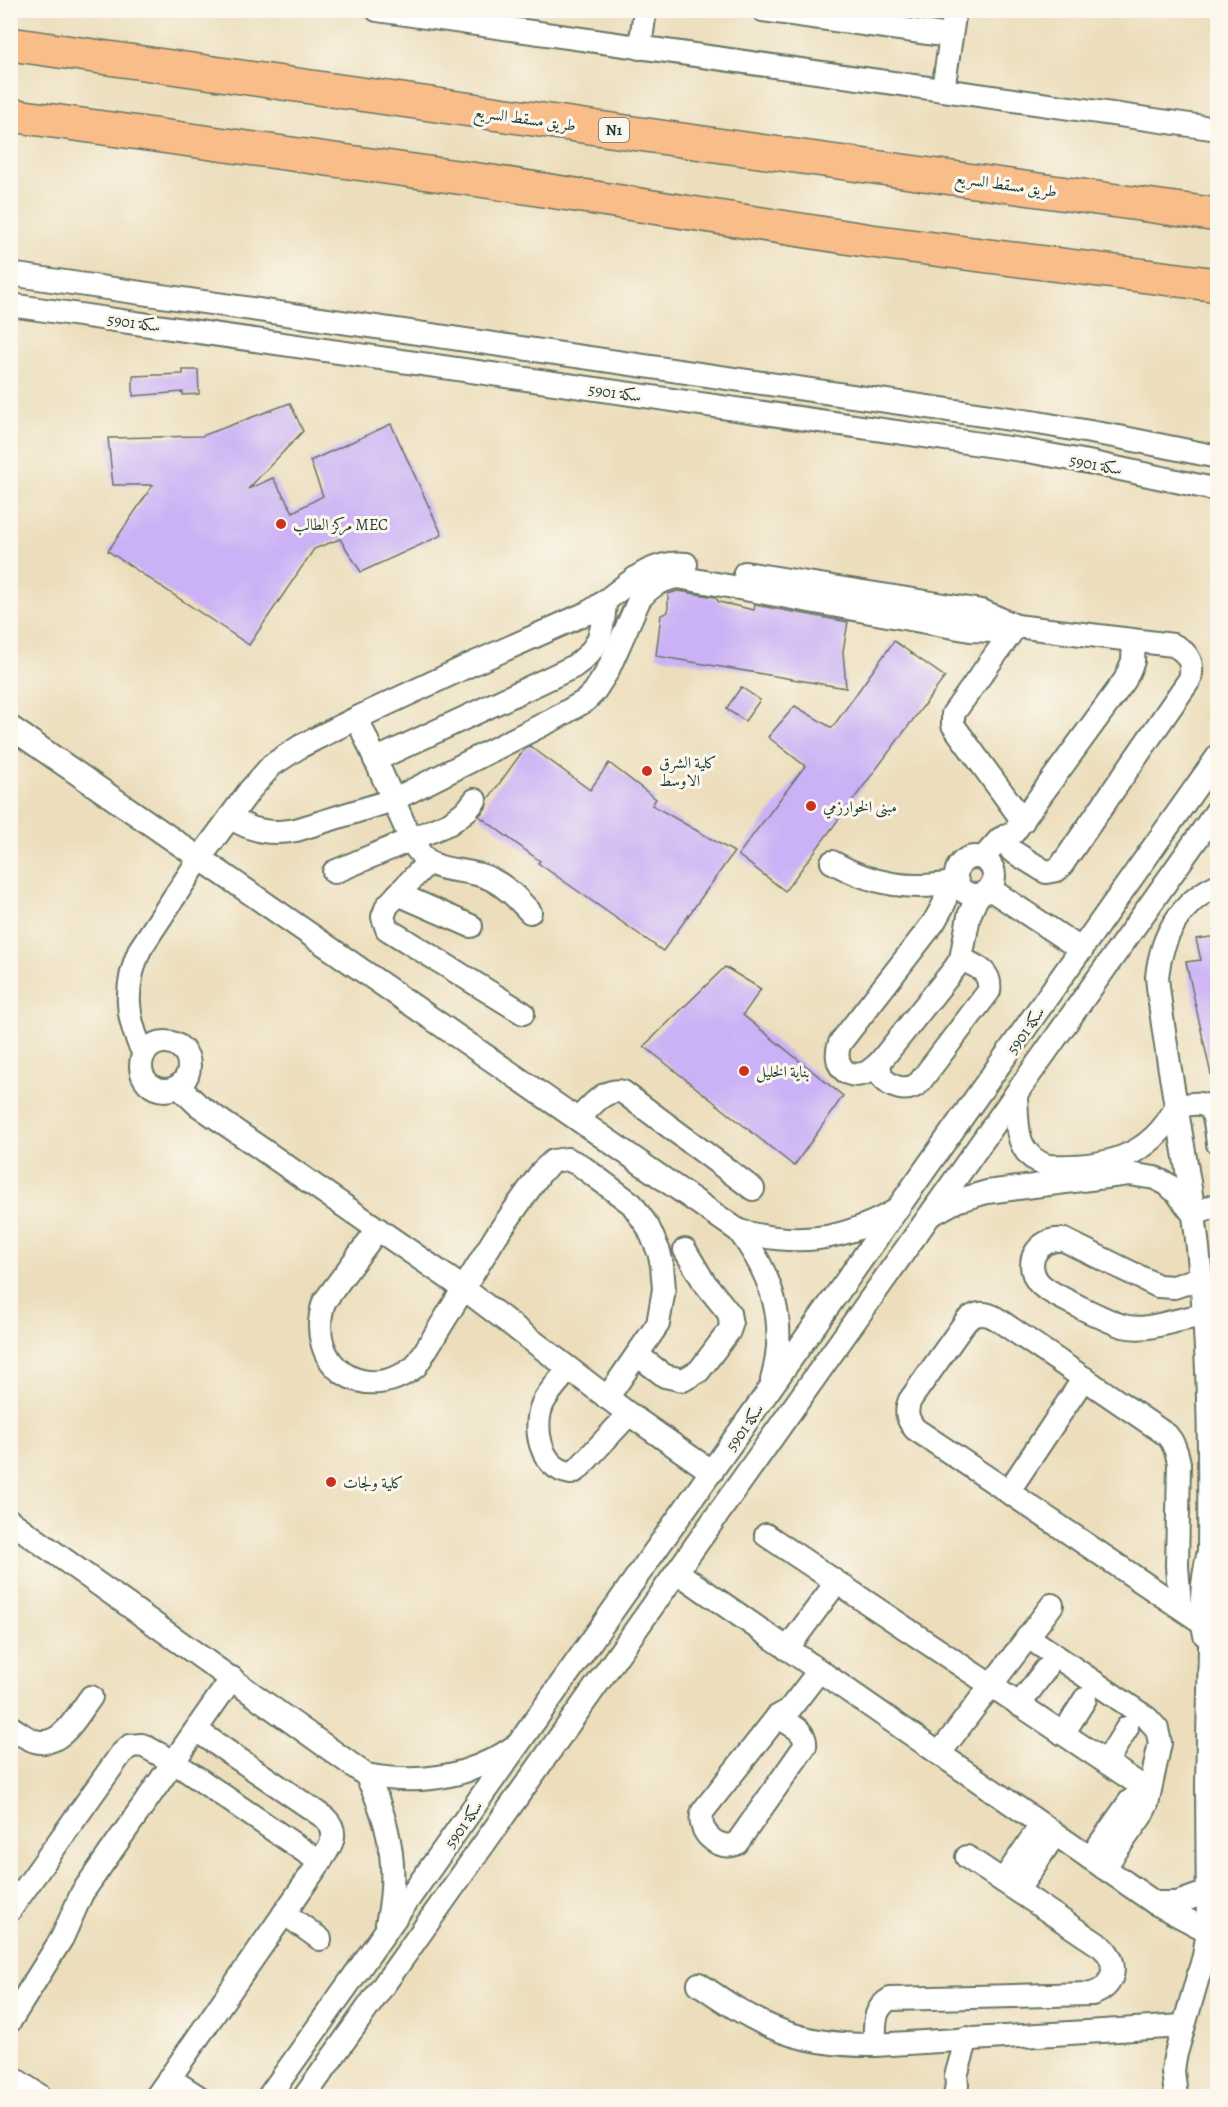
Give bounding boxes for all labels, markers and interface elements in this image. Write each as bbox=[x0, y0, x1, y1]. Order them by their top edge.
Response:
street label: طريق مسقط السريع bbox=[472, 101, 577, 141]
road number: N1 bbox=[599, 118, 629, 142]
street label: طريق مسقط السريع bbox=[953, 167, 1058, 207]
street label: سكة 5901 bbox=[106, 308, 162, 338]
street label: سكة 5901 bbox=[587, 378, 643, 408]
street label: سكة 5901 bbox=[1068, 449, 1124, 481]
place label: مركز الطالب MEC bbox=[293, 514, 388, 536]
marker: مركز الطالب MEC bbox=[274, 517, 288, 531]
place label: كلية الشرق الاوسط bbox=[659, 752, 717, 792]
marker: كلية الشرق الاوسط bbox=[640, 764, 654, 778]
place label: مبنى الخوارزمي bbox=[823, 796, 897, 819]
marker: مبنى الخوارزمي bbox=[804, 799, 818, 813]
street label: سكة 5901 bbox=[1002, 1002, 1050, 1059]
place label: بناية الخليل bbox=[756, 1061, 810, 1083]
marker: بناية الخليل bbox=[737, 1064, 751, 1078]
street label: سكة 5901 bbox=[721, 1399, 769, 1456]
place label: كلية ولجات bbox=[343, 1472, 404, 1494]
marker: كلية ولجات bbox=[324, 1475, 338, 1489]
street label: سكة 5901 bbox=[440, 1796, 488, 1853]

